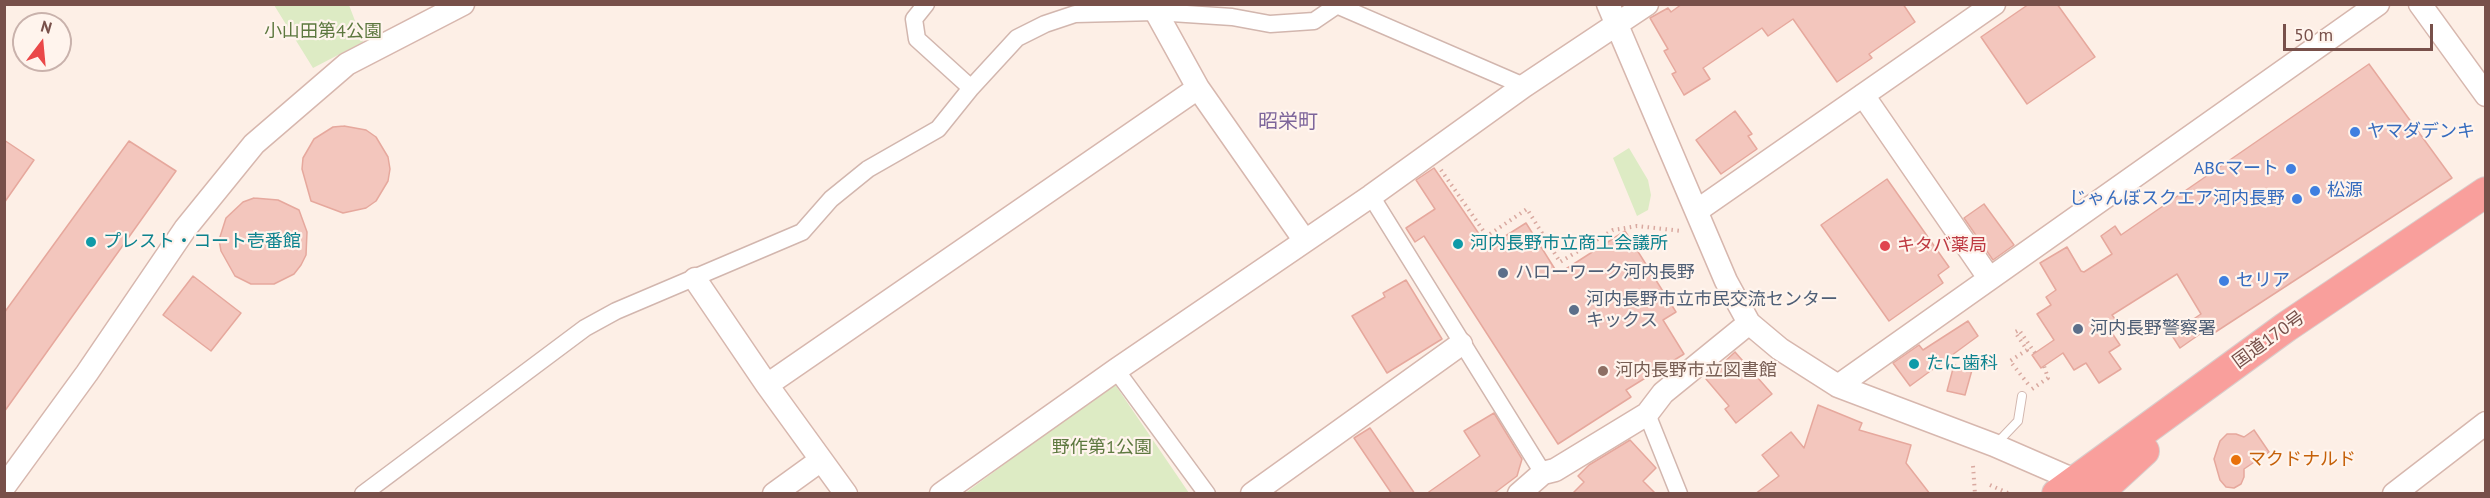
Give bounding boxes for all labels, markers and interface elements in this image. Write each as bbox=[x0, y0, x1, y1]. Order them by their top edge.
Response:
north arrow bbox=[12, 12, 72, 72]
scale bar bbox=[2286, 12, 2436, 50]
text: N bbox=[39, 16, 54, 38]
park label: 小山田第4公園 bbox=[264, 21, 382, 43]
text: 50 m bbox=[2294, 23, 2333, 46]
district label: 昭栄町 bbox=[1258, 110, 1318, 134]
place label: ヤマダデンキ bbox=[2367, 121, 2475, 143]
marker: ヤマダデンキ bbox=[2348, 125, 2362, 139]
place label: ABCマート bbox=[2194, 158, 2279, 180]
marker: ABCマート bbox=[2284, 162, 2298, 176]
place label: 松源 bbox=[2327, 180, 2363, 202]
marker: 松源 bbox=[2308, 184, 2322, 198]
place label: じゃんぼスクエア河内長野 bbox=[2069, 188, 2285, 210]
marker: じゃんぼスクエア河内長野 bbox=[2290, 192, 2304, 206]
place label: プレスト・コート壱番館 bbox=[103, 231, 301, 253]
place label: 河内長野市立商工会議所 bbox=[1470, 233, 1668, 255]
marker: プレスト・コート壱番館 bbox=[84, 235, 98, 249]
place label: キタバ薬局 bbox=[1897, 235, 1987, 257]
marker: 河内長野市立商工会議所 bbox=[1451, 237, 1465, 251]
marker: キタバ薬局 bbox=[1878, 239, 1892, 253]
place label: ハローワーク河内長野 bbox=[1515, 262, 1695, 284]
marker: ハローワーク河内長野 bbox=[1496, 266, 1510, 280]
place label: セリア bbox=[2236, 270, 2290, 292]
marker: セリア bbox=[2217, 274, 2231, 288]
place label: 河内長野市立市民交流センター キックス bbox=[1586, 289, 1838, 332]
marker: 河内長野市立市民交流センター キックス bbox=[1567, 303, 1581, 317]
street label: 国道170号 bbox=[2229, 307, 2309, 373]
place label: 河内長野警察署 bbox=[2090, 318, 2216, 340]
marker: 河内長野警察署 bbox=[2071, 322, 2085, 336]
place label: たに歯科 bbox=[1926, 353, 1998, 375]
marker: たに歯科 bbox=[1907, 357, 1921, 371]
place label: 河内長野市立図書館 bbox=[1615, 360, 1777, 382]
marker: 河内長野市立図書館 bbox=[1596, 364, 1610, 378]
park label: 野作第1公園 bbox=[1052, 437, 1152, 459]
place label: マクドナルド bbox=[2248, 449, 2356, 471]
marker: マクドナルド bbox=[2229, 453, 2243, 467]

